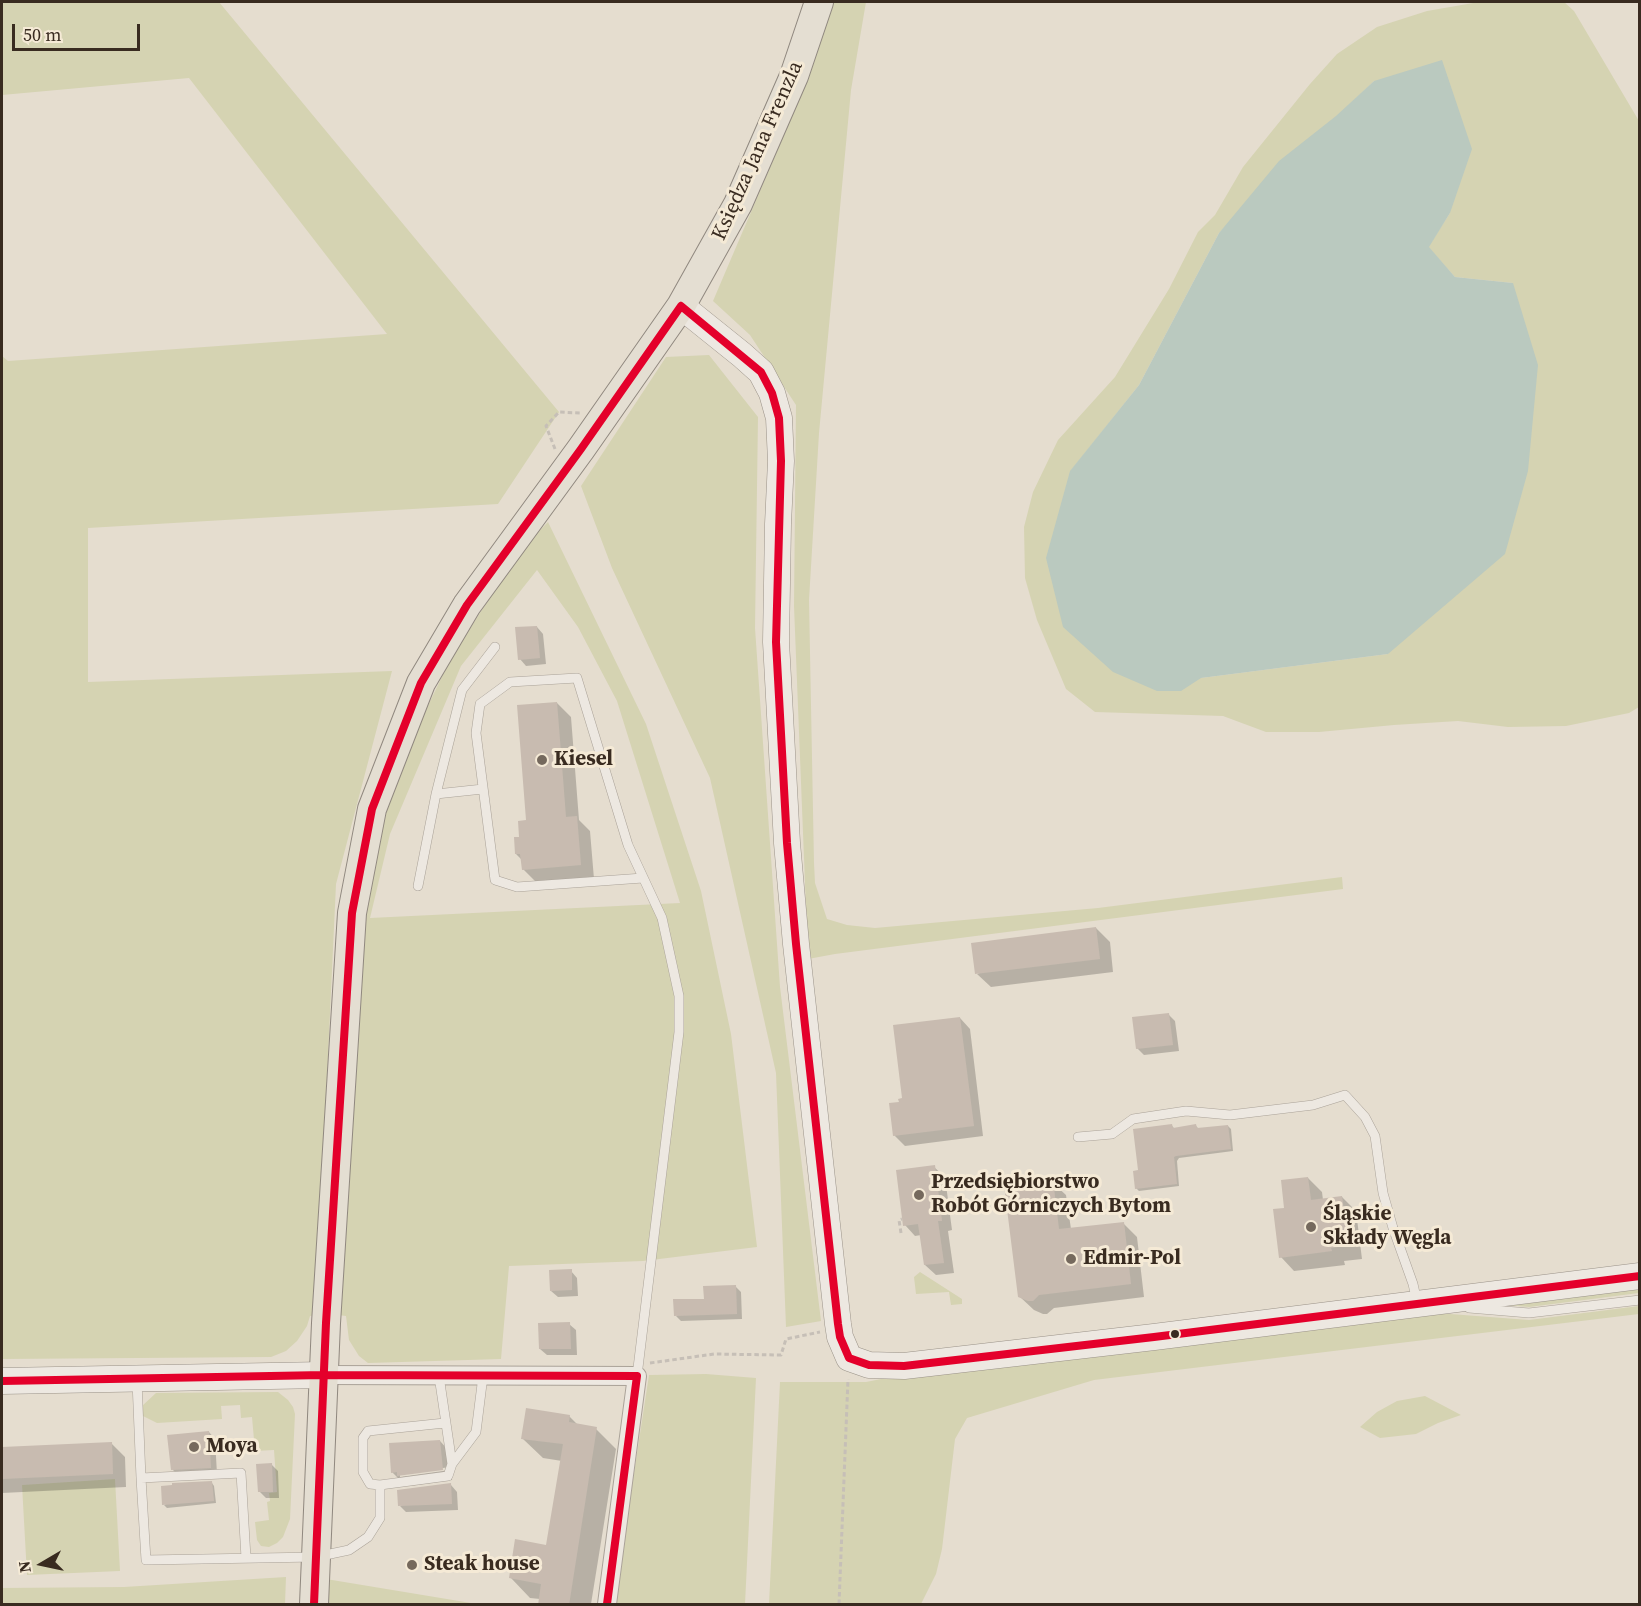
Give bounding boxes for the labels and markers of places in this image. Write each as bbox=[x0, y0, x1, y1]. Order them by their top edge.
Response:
place label: Kiesel bbox=[554, 747, 613, 773]
marker: Kiesel bbox=[535, 753, 549, 767]
place label: Przedsiębiorstwo Robót Górniczych Bytom bbox=[931, 1170, 1171, 1220]
marker: Przedsiębiorstwo Robót Górniczych Bytom bbox=[912, 1188, 926, 1202]
place label: Śląskie Składy Węgla bbox=[1323, 1202, 1451, 1252]
marker: Śląskie Składy Węgla bbox=[1304, 1220, 1318, 1234]
place label: Edmir-Pol bbox=[1083, 1246, 1181, 1272]
marker: Edmir-Pol bbox=[1064, 1252, 1078, 1266]
unlabelled marker bbox=[1169, 1328, 1181, 1340]
place label: Moya bbox=[206, 1434, 258, 1460]
marker: Moya bbox=[187, 1440, 201, 1454]
place label: Steak house bbox=[424, 1552, 540, 1578]
marker: Steak house bbox=[405, 1558, 419, 1572]

